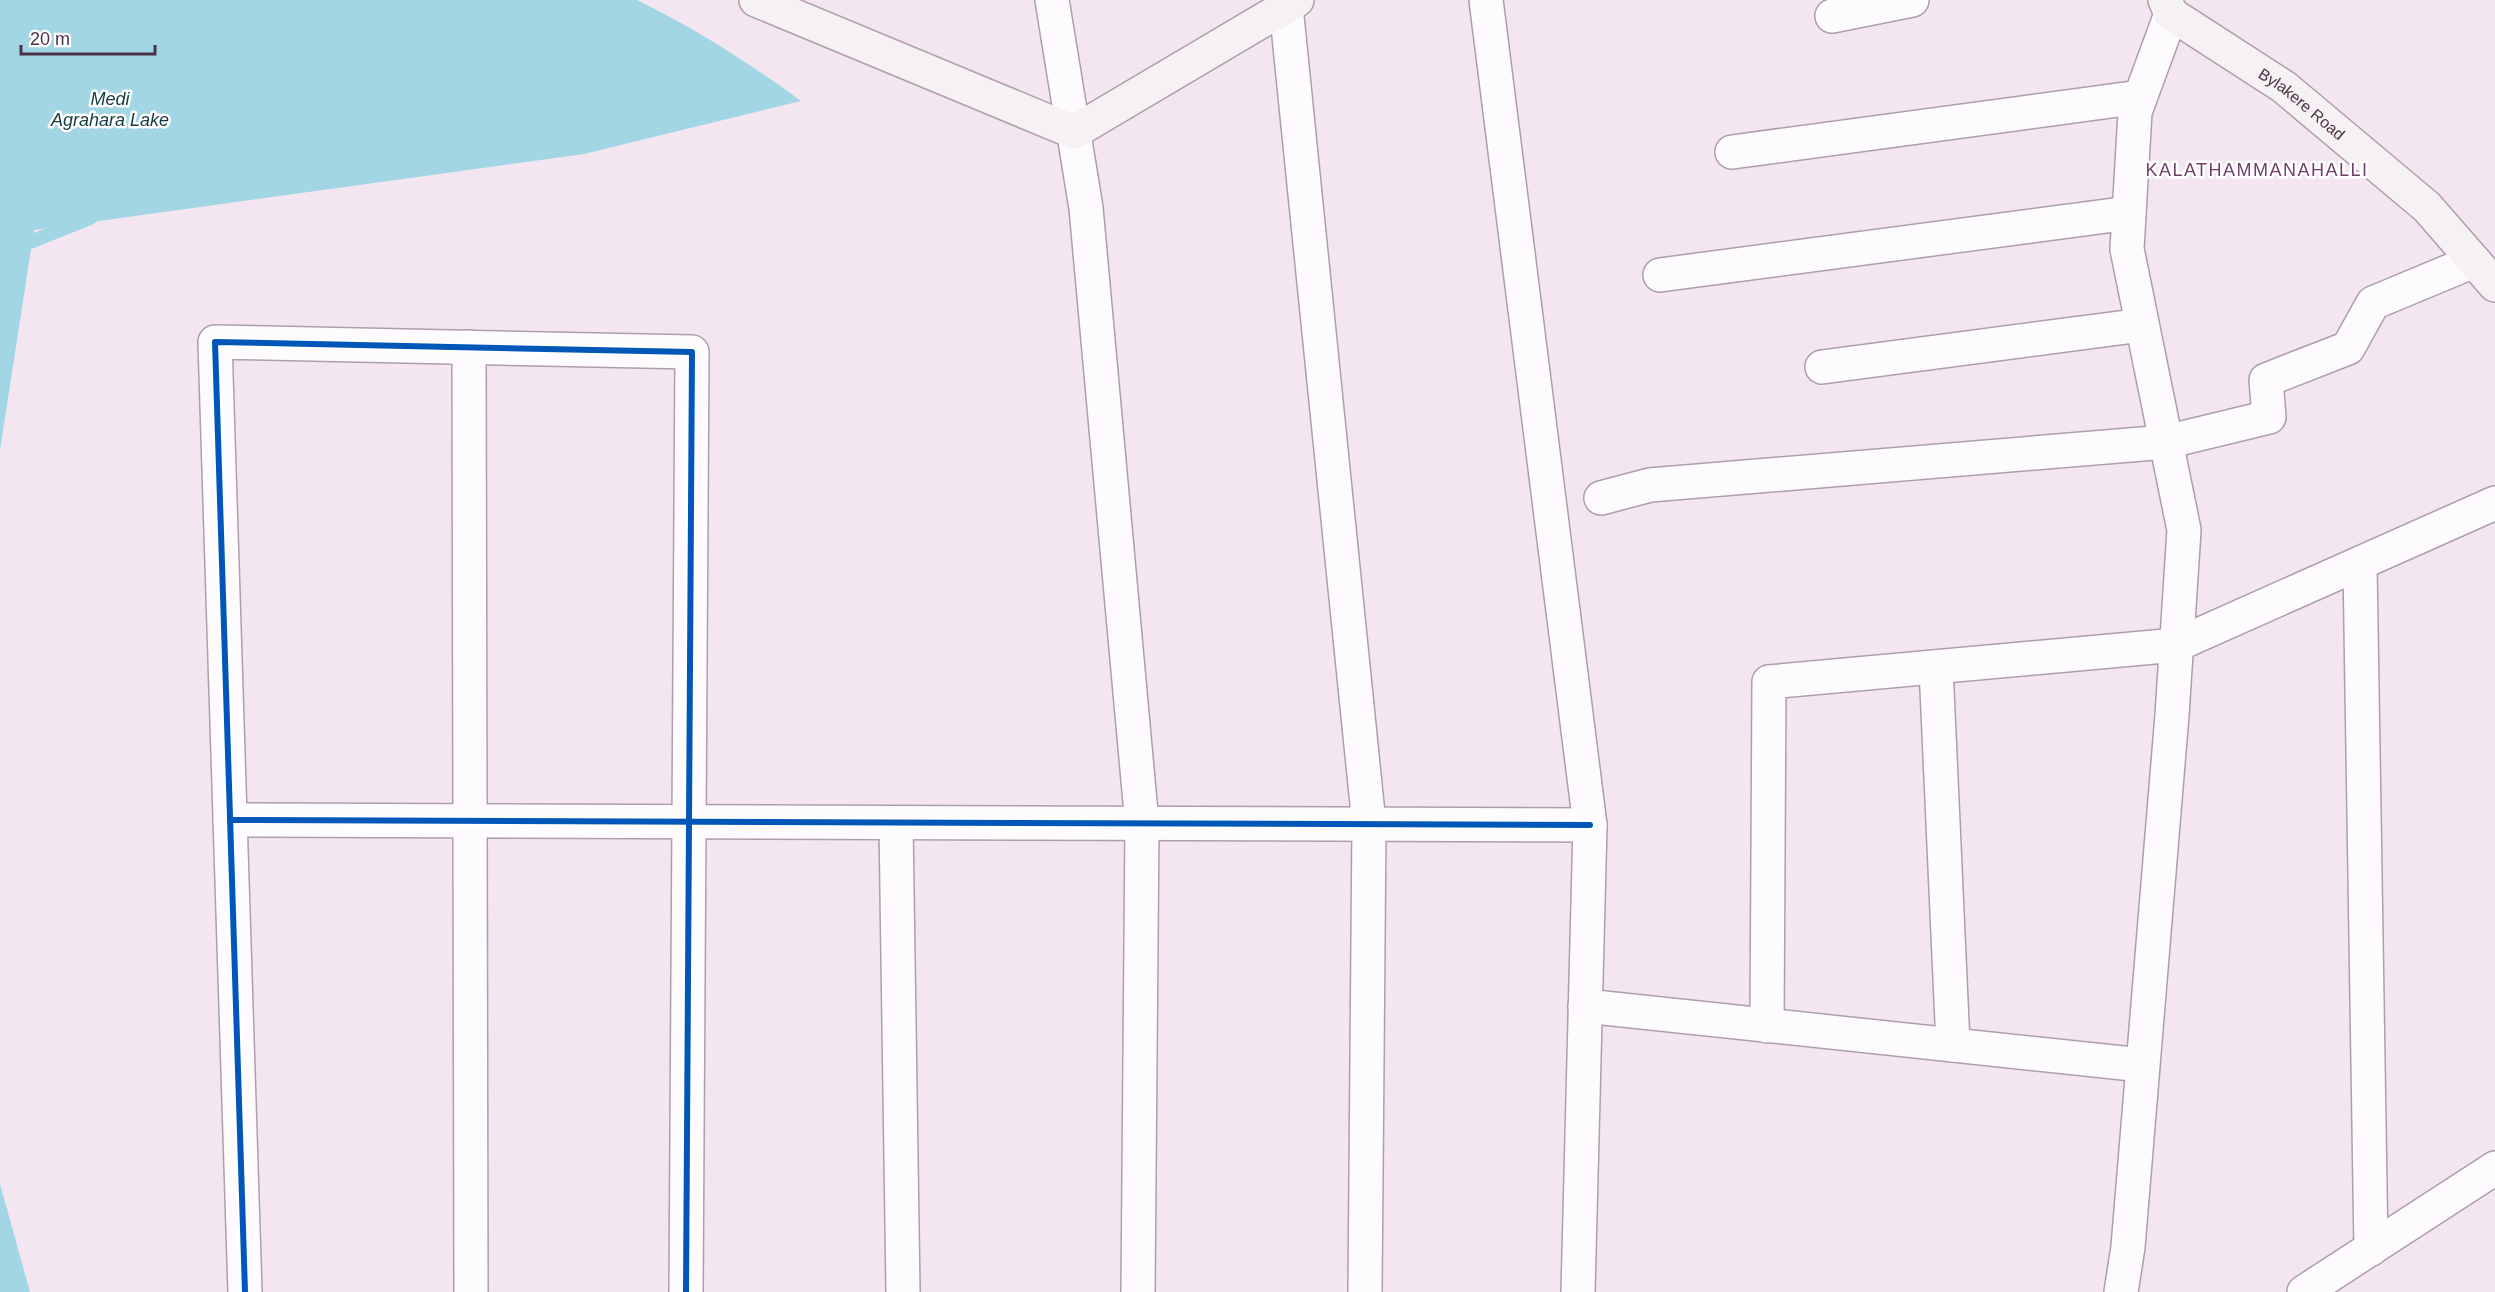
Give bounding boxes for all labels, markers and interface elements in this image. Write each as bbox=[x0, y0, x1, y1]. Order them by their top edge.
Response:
scale bar bbox=[21, 18, 154, 56]
text: 20 m bbox=[30, 29, 70, 49]
street label: Bylakere Road bbox=[2255, 65, 2348, 143]
water label: Medi Agrahara Lake bbox=[50, 89, 169, 130]
district label: KALATHAMMANAHALLI bbox=[2145, 160, 2369, 180]

